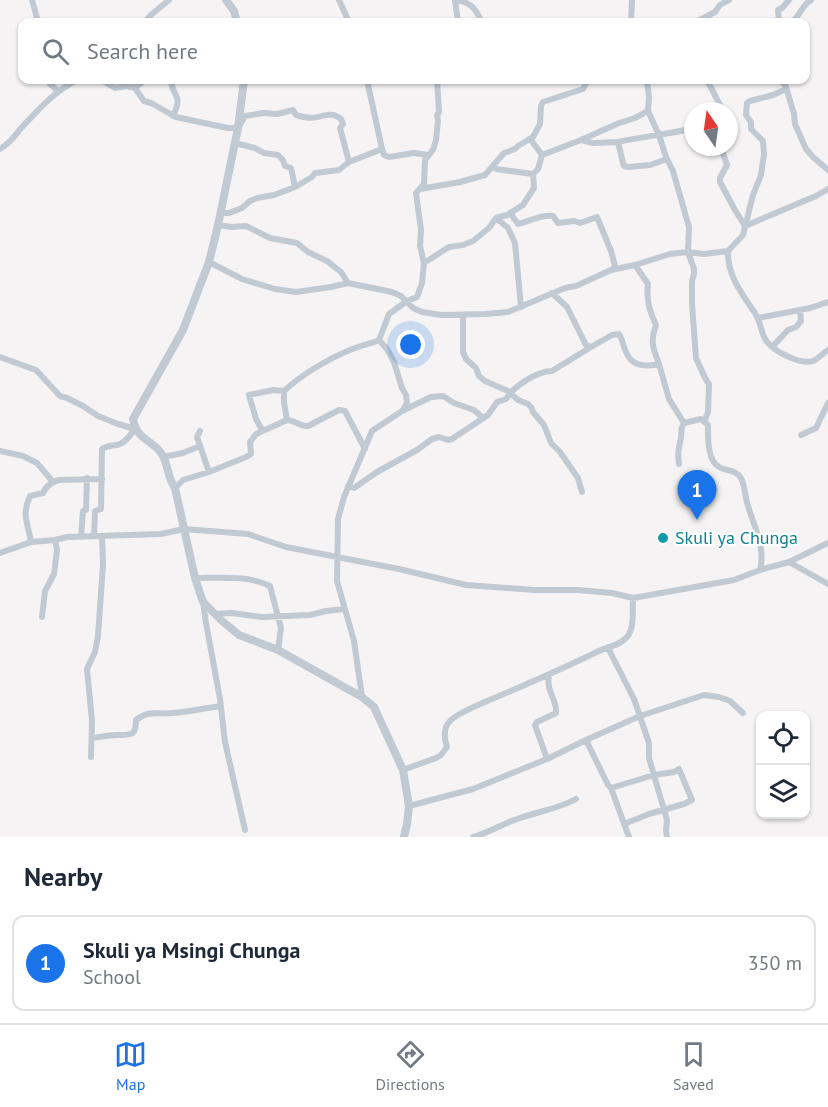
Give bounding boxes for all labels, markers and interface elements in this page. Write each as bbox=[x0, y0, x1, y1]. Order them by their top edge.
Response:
search box bbox=[18, 18, 810, 84]
icon: search bbox=[39, 35, 72, 68]
text: Search here bbox=[87, 37, 198, 65]
north arrow bbox=[684, 102, 738, 156]
your location bbox=[396, 330, 425, 359]
pin: 1 bbox=[678, 470, 716, 520]
place label: Skuli ya Chunga bbox=[675, 526, 798, 549]
marker: Skuli ya Chunga bbox=[656, 531, 670, 545]
map controls bbox=[756, 711, 810, 819]
button: locate bbox=[756, 711, 810, 765]
button: layers bbox=[756, 765, 810, 819]
text: Nearby bbox=[24, 860, 102, 893]
text: Skuli ya Msingi Chunga bbox=[83, 936, 300, 964]
text: 1 bbox=[40, 950, 51, 976]
text: 350 m bbox=[748, 950, 802, 976]
text: School bbox=[83, 964, 141, 990]
tab: Map bbox=[114, 1038, 147, 1094]
tab: Directions bbox=[376, 1038, 445, 1094]
tab: Saved bbox=[673, 1038, 714, 1094]

